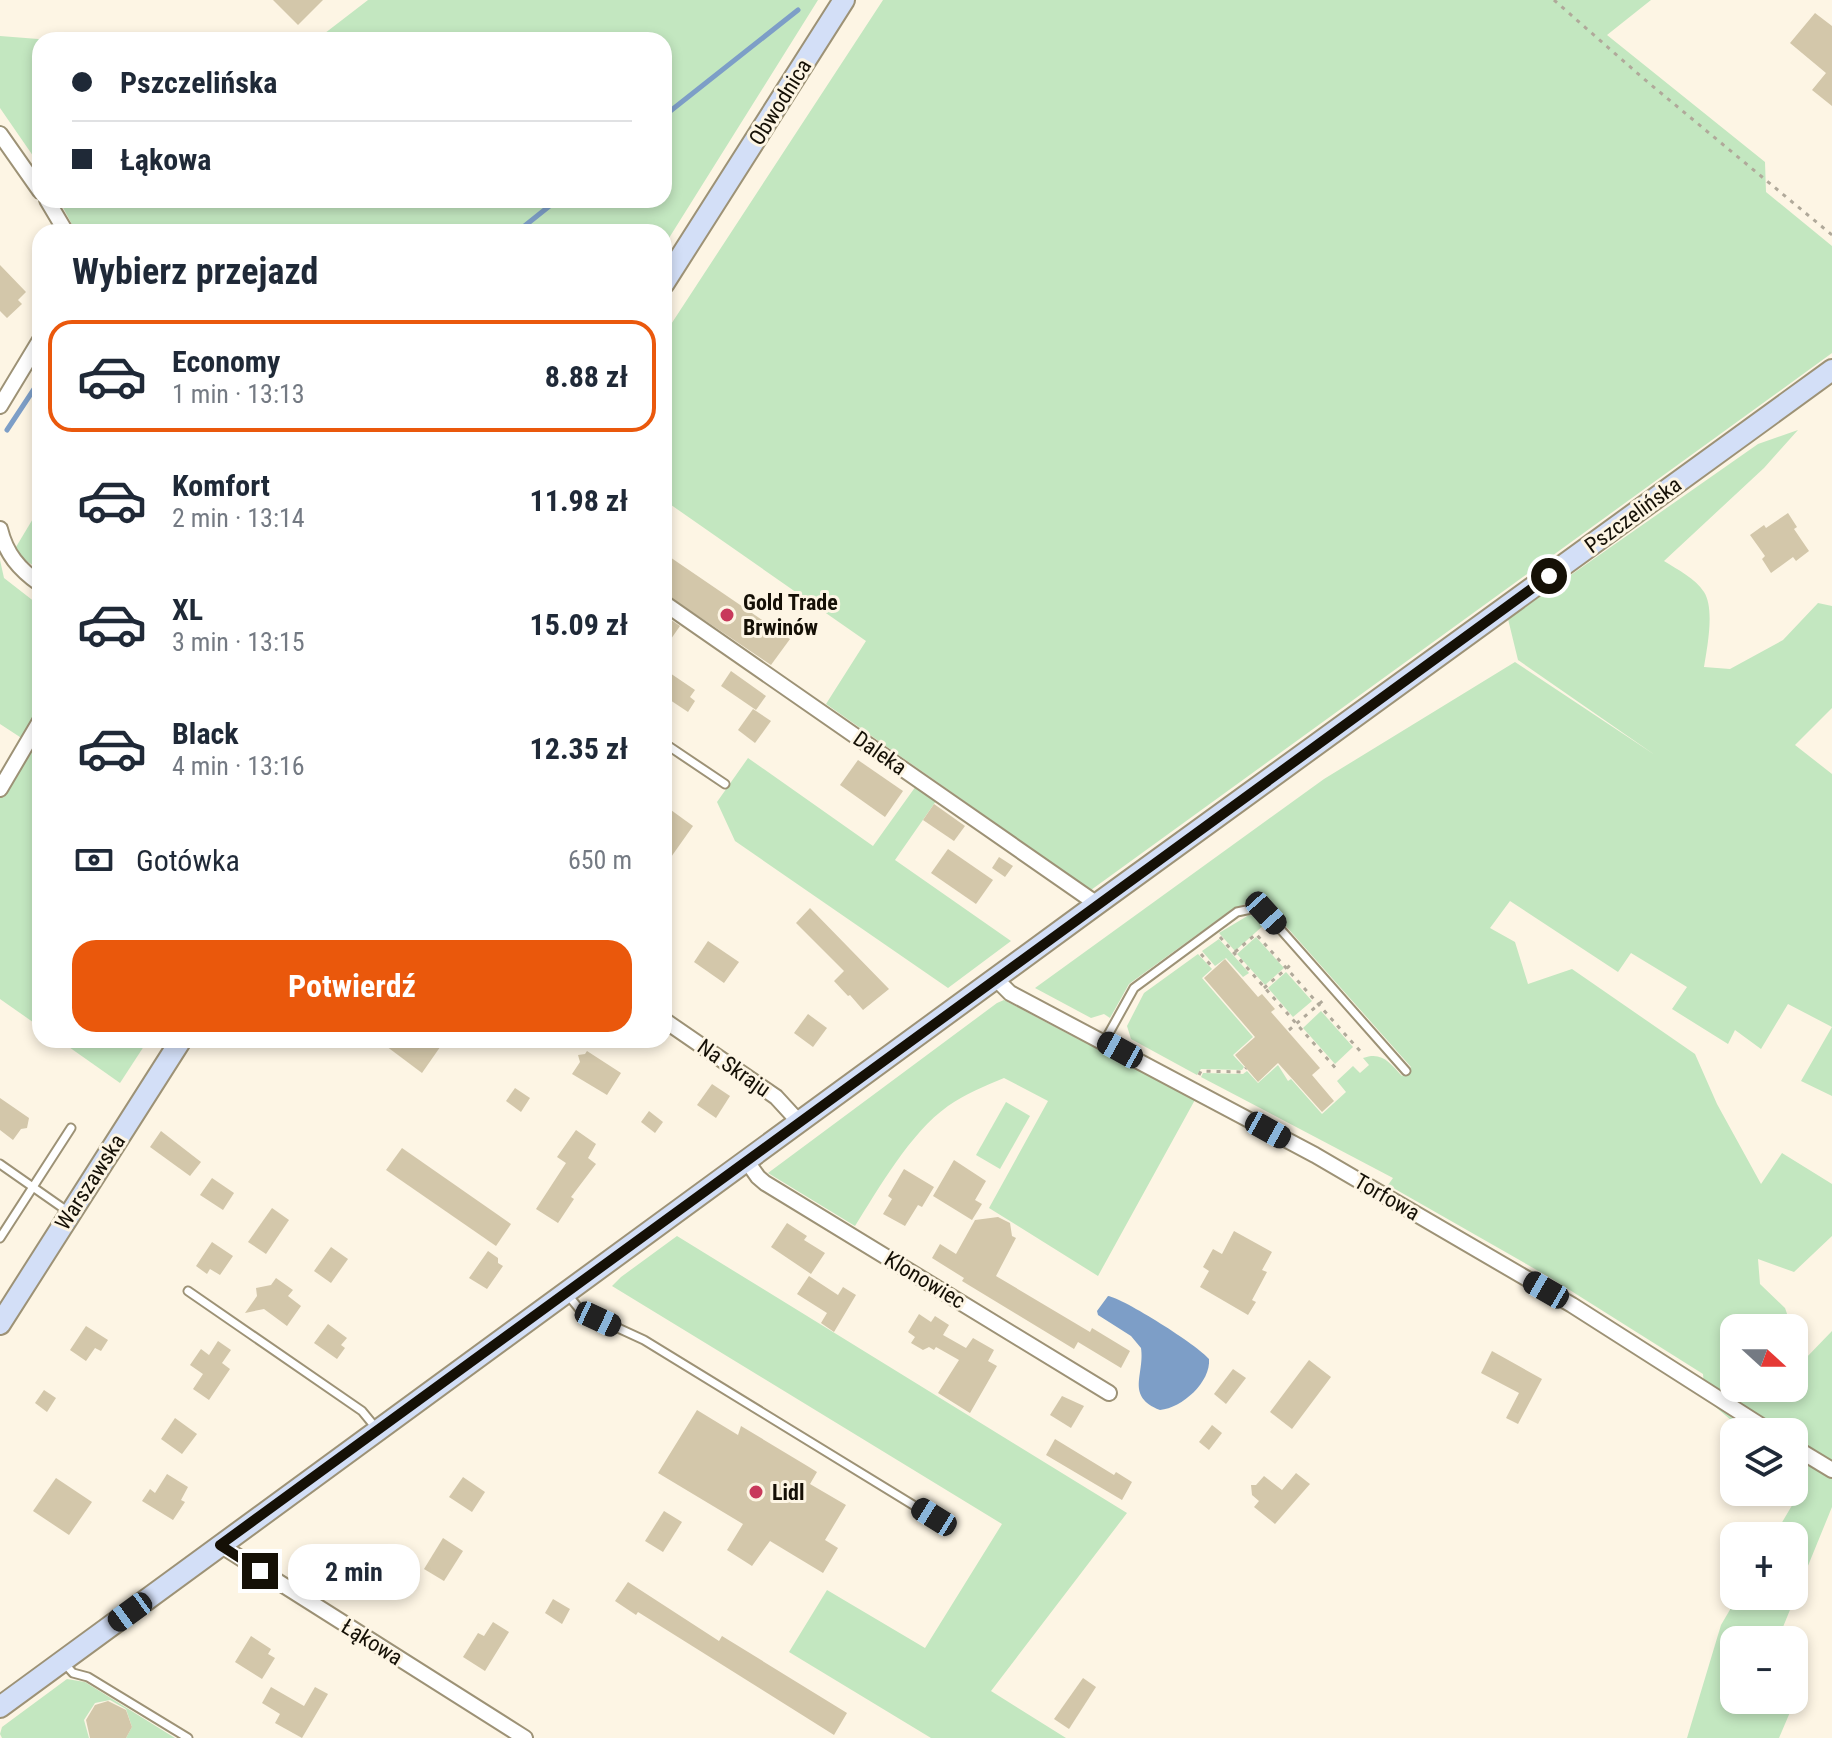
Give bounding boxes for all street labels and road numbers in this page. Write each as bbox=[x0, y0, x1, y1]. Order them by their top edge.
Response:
street label: Obwodnica bbox=[744, 54, 816, 150]
street label: Pszczelińska bbox=[1580, 472, 1686, 558]
street label: Daleka bbox=[849, 726, 911, 780]
street label: Na Skraju bbox=[693, 1034, 775, 1102]
street label: Warszawska bbox=[50, 1130, 130, 1234]
street label: Torfowa bbox=[1350, 1168, 1424, 1226]
street label: Klonowiec bbox=[880, 1246, 970, 1314]
street label: Łąkowa bbox=[337, 1614, 407, 1670]

